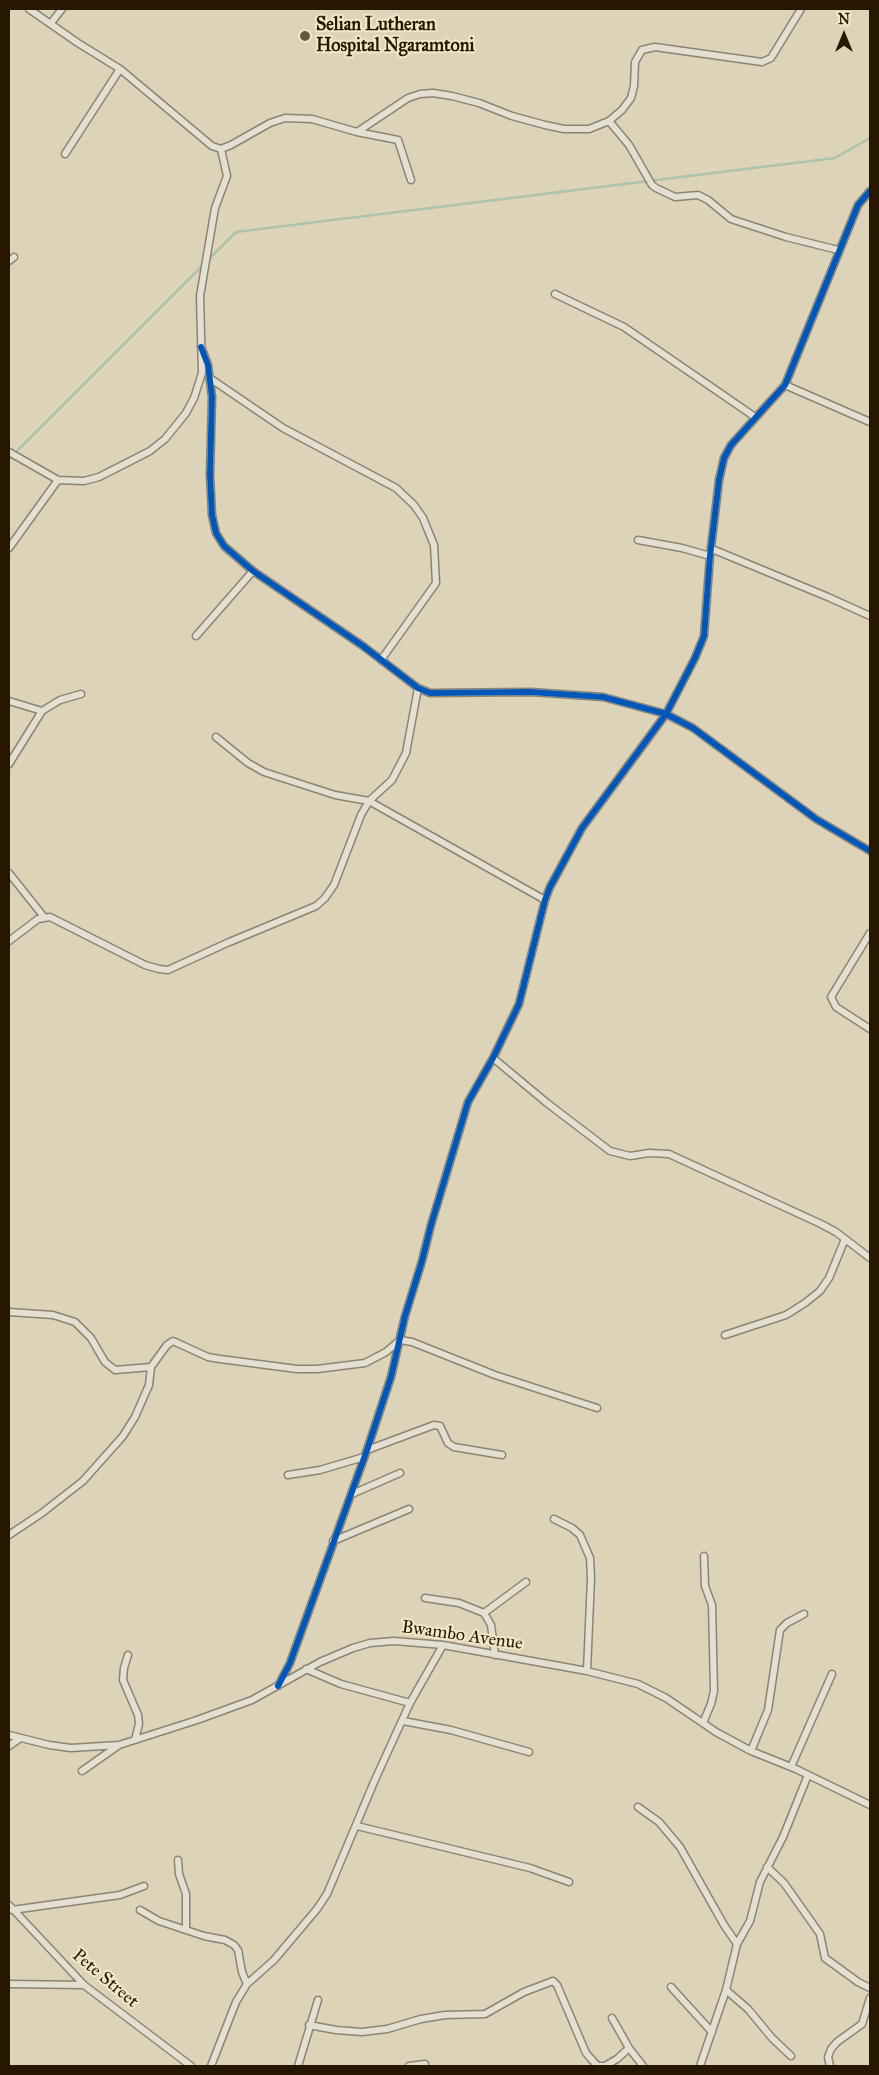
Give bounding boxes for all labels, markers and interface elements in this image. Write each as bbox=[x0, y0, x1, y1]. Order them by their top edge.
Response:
north arrow bbox=[819, 10, 869, 60]
text: N bbox=[838, 11, 850, 28]
place label: Selian Lutheran Hospital Ngaramtoni bbox=[316, 15, 474, 58]
marker: Selian Lutheran Hospital Ngaramtoni bbox=[298, 29, 312, 43]
street label: Bwambo Avenue bbox=[400, 1617, 524, 1655]
street label: Pete Street bbox=[67, 1945, 143, 2013]

